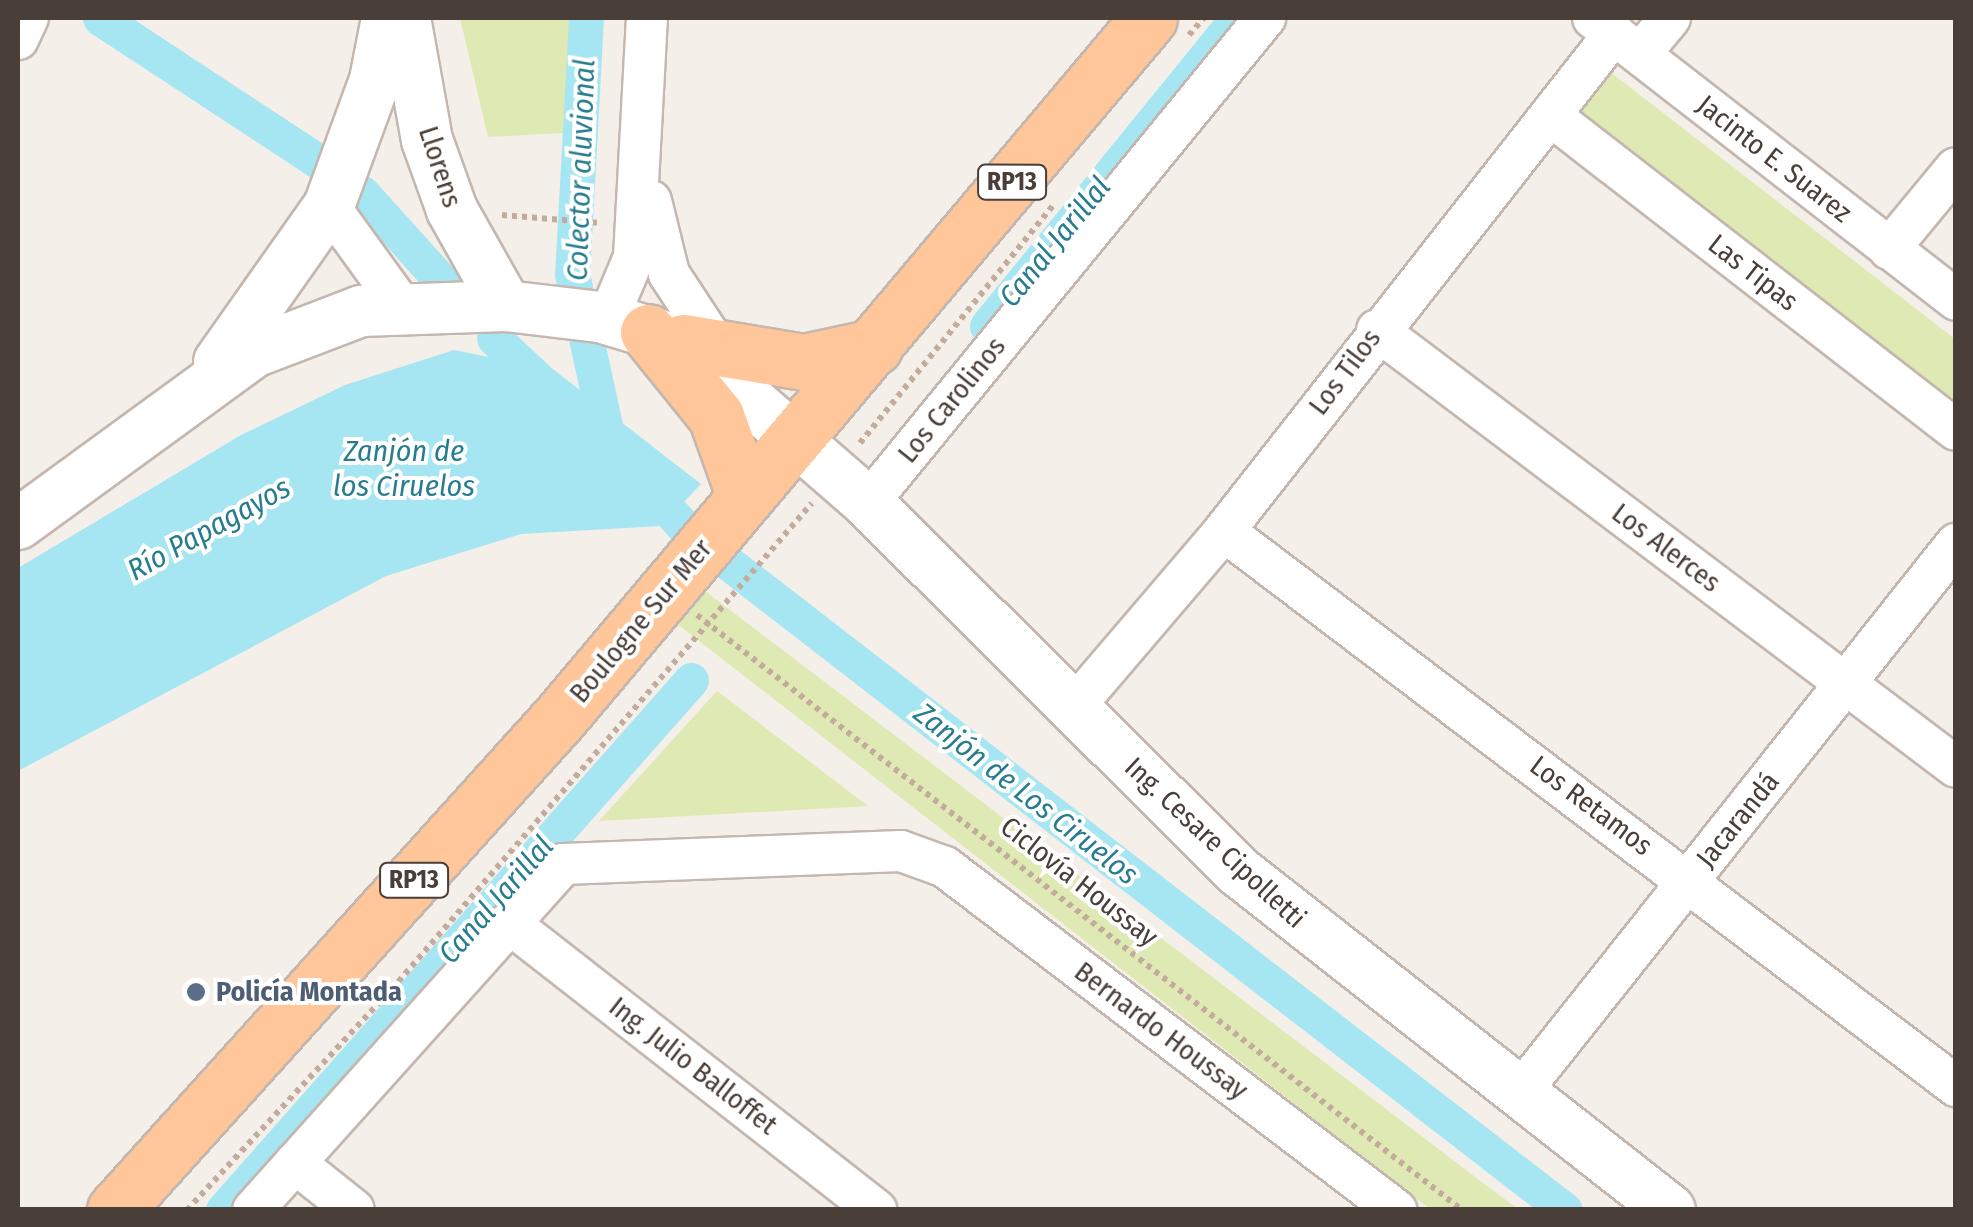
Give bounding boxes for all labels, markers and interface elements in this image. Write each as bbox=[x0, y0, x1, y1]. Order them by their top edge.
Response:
water label: Colector aluvional bbox=[559, 59, 603, 281]
street label: Jacinto E. Suarez bbox=[1690, 88, 1858, 230]
street label: Llorens bbox=[411, 122, 469, 212]
road number: RP13 bbox=[977, 162, 1047, 202]
water label: Canal Jarillal bbox=[992, 170, 1118, 314]
street label: Las Tipas bbox=[1702, 228, 1804, 318]
street label: Los Tilos bbox=[1302, 322, 1388, 422]
street label: Los Carolinos bbox=[891, 330, 1013, 470]
water label: Zanjón de los Ciruelos bbox=[333, 433, 475, 504]
water label: Río Papagayos bbox=[121, 469, 297, 589]
street label: Los Alerces bbox=[1605, 496, 1727, 600]
street label: Boulogne Sur Mer bbox=[563, 532, 719, 710]
water label: Zanjón de Los Ciruelos bbox=[907, 695, 1145, 893]
street label: Los Retamos bbox=[1523, 749, 1659, 863]
street label: Ing. Cesare Cipolletti bbox=[1118, 751, 1312, 935]
street label: Jacarandá bbox=[1689, 766, 1787, 874]
street label: Ciclovía Houssay bbox=[994, 810, 1164, 954]
water label: Canal Jarillal bbox=[431, 829, 561, 971]
road number: RP13 bbox=[379, 860, 449, 900]
street label: Bernardo Houssay bbox=[1068, 955, 1254, 1107]
place label: Policía Montada bbox=[216, 975, 402, 1009]
marker: Policía Montada bbox=[185, 981, 207, 1003]
street label: Ing. Julio Balloffet bbox=[602, 990, 784, 1142]

